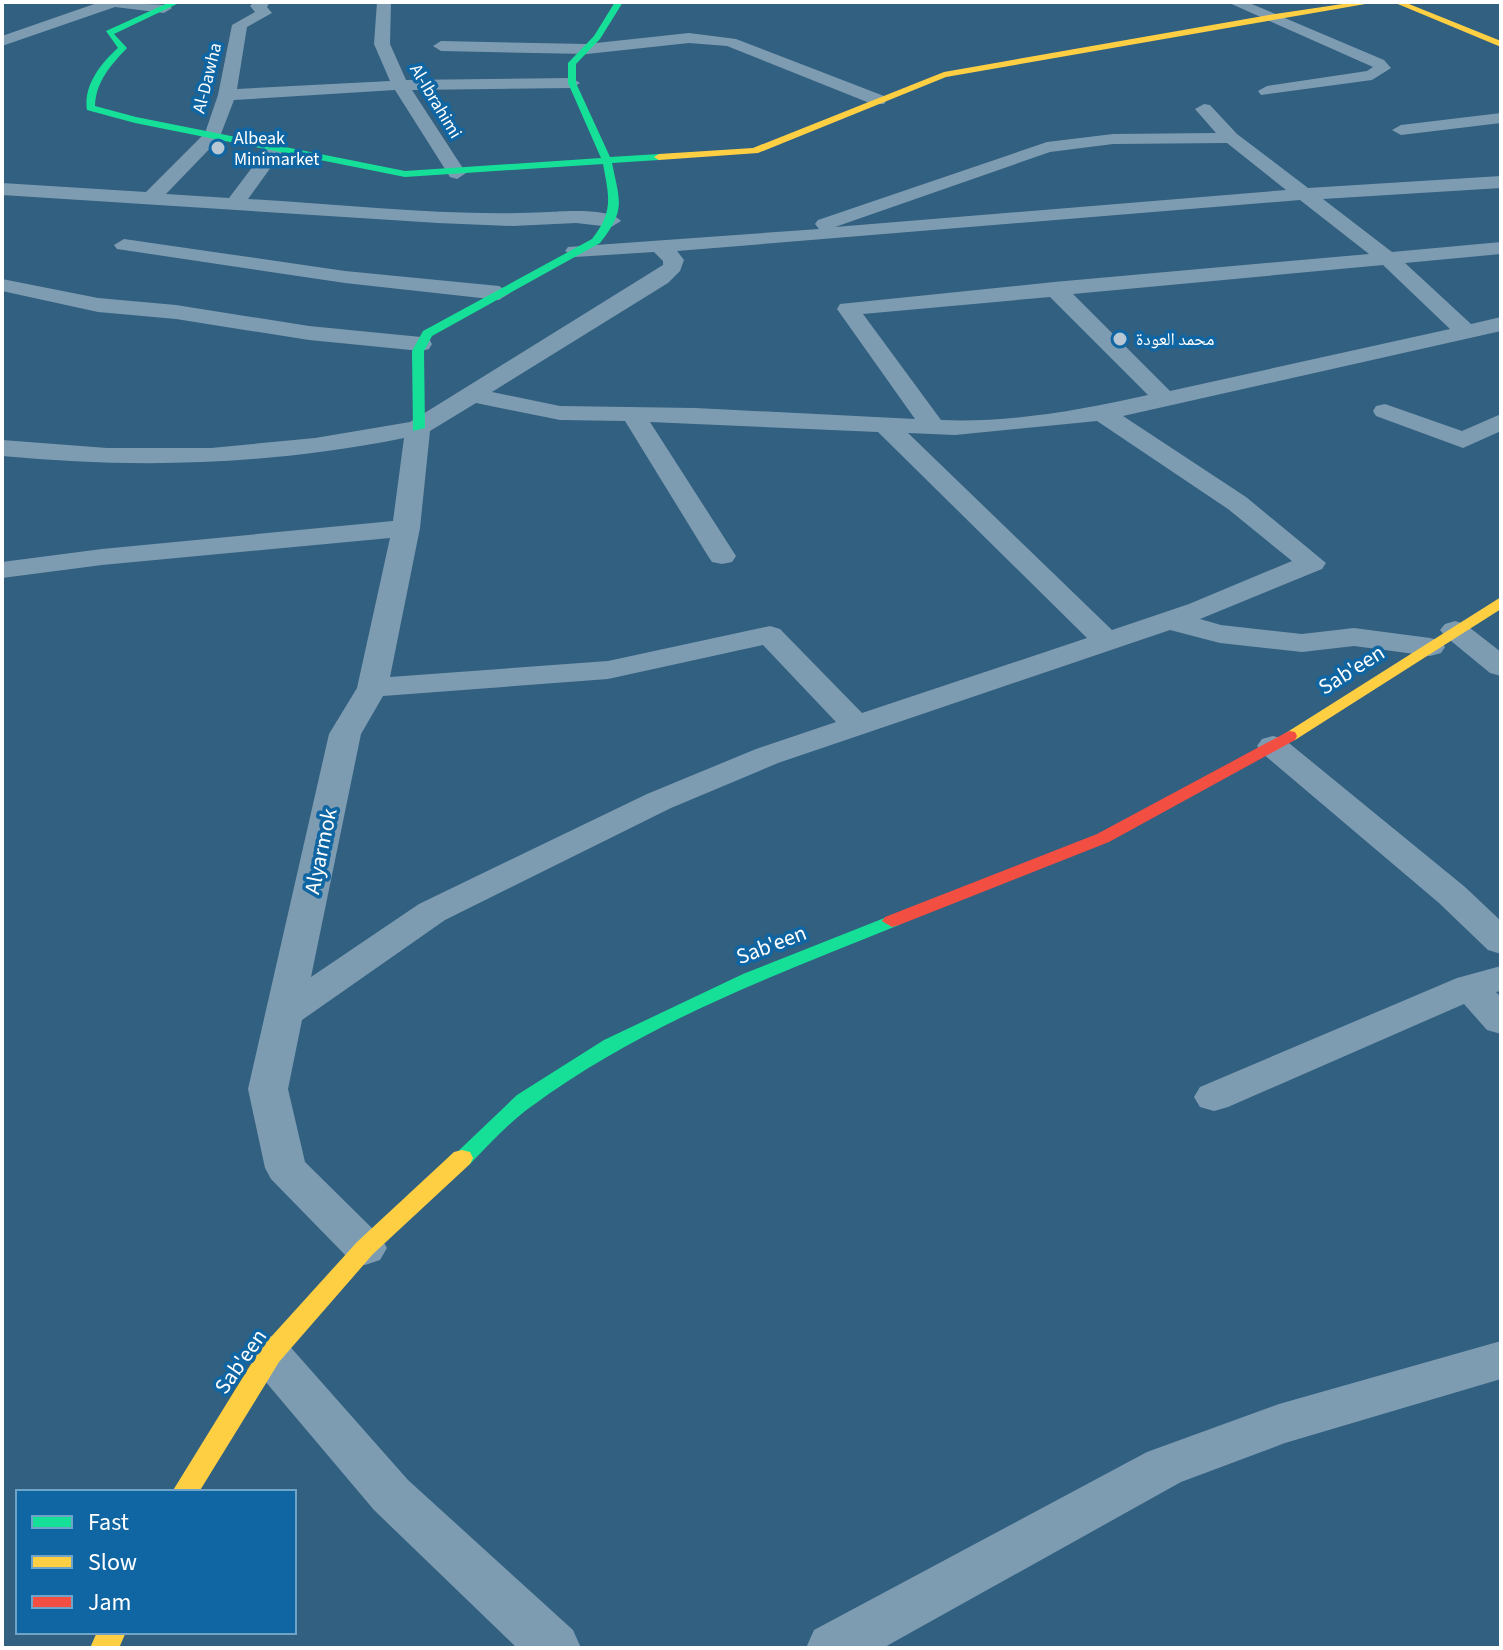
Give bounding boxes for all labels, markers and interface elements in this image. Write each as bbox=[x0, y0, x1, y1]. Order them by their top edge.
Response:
street label: Al-Dawha bbox=[187, 40, 228, 116]
street label: Al-Ibrahimi bbox=[403, 59, 468, 143]
place label: Albeak Minimarket bbox=[234, 126, 319, 172]
marker: Albeak Minimarket bbox=[209, 139, 227, 157]
place label: محمد العودة bbox=[1136, 327, 1215, 352]
marker: محمد العودة bbox=[1111, 330, 1129, 348]
street label: Sab'een bbox=[1312, 637, 1391, 703]
street label: Alyarmok bbox=[296, 805, 346, 897]
street label: Sab'een bbox=[732, 917, 811, 973]
street label: Sab'een bbox=[207, 1322, 275, 1401]
legend bbox=[16, 1490, 296, 1634]
text: Fast bbox=[88, 1505, 129, 1540]
text: Slow bbox=[88, 1545, 137, 1580]
text: Jam bbox=[88, 1585, 132, 1620]

